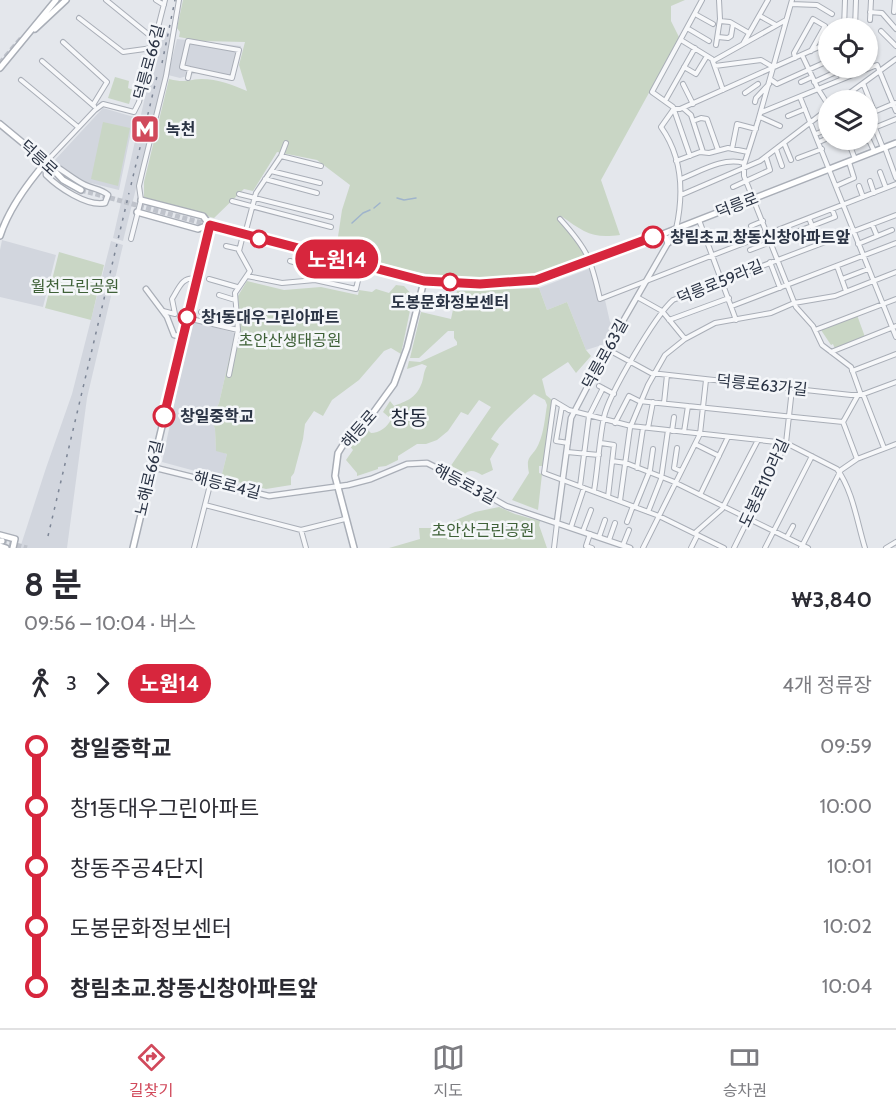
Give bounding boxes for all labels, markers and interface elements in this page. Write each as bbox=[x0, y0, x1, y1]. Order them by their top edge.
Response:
map controls bbox=[818, 18, 878, 150]
button: locate bbox=[818, 18, 878, 78]
street label: 덕릉로66길 bbox=[130, 22, 168, 102]
button: layers bbox=[818, 90, 878, 150]
metro station icon: 녹천 bbox=[129, 113, 161, 145]
place label: 녹천 bbox=[166, 120, 195, 139]
street label: 덕릉로 bbox=[16, 136, 62, 180]
street label: 덕릉로 bbox=[713, 188, 761, 222]
marker: 창림초교.창동신창아파트앞 bbox=[642, 226, 664, 248]
place label: 창림초교.창동신창아파트앞 bbox=[670, 228, 850, 247]
unlabelled marker bbox=[250, 230, 268, 248]
line badge: 노원14 bbox=[295, 240, 379, 278]
text: 노원14 bbox=[307, 247, 367, 272]
street label: 덕릉로59라길 bbox=[674, 256, 766, 308]
marker: 도봉문화정보센터 bbox=[441, 273, 459, 291]
park label: 월천근린공원 bbox=[31, 277, 119, 296]
place label: 도봉문화정보센터 bbox=[391, 293, 509, 312]
marker: 창1동대우그린아파트 bbox=[178, 308, 196, 326]
place label: 창1동대우그린아파트 bbox=[201, 308, 340, 327]
street label: 덕릉로63길 bbox=[578, 316, 632, 392]
park label: 초안산생태공원 bbox=[238, 331, 342, 350]
street label: 덕릉로63가길 bbox=[716, 371, 808, 399]
marker: 창일중학교 bbox=[153, 405, 175, 427]
street label: 해등로 bbox=[337, 406, 381, 452]
district label: 창동 bbox=[391, 406, 427, 430]
place label: 창일중학교 bbox=[180, 407, 254, 426]
street label: 도봉로110라길 bbox=[735, 436, 793, 530]
street label: 노해로66길 bbox=[131, 438, 167, 518]
street label: 해등로3길 bbox=[431, 460, 499, 508]
street label: 해등로4길 bbox=[192, 468, 262, 502]
park label: 초안산근린공원 bbox=[431, 521, 535, 540]
text: 8 분 bbox=[24, 564, 82, 604]
text: ₩3,840 bbox=[791, 586, 872, 613]
text: 09:56 – 10:04 · 버스 bbox=[24, 611, 196, 635]
icon: walk bbox=[24, 667, 57, 700]
icon: forward bbox=[86, 667, 119, 700]
text: 3 bbox=[66, 671, 77, 695]
text: 노원14 bbox=[140, 671, 199, 696]
text: 4개 정류장 bbox=[782, 673, 872, 697]
text: 09:59 bbox=[820, 734, 872, 758]
text: 창일중학교 bbox=[70, 735, 171, 762]
text: 10:00 bbox=[819, 794, 872, 818]
text: 창1동대우그린아파트 bbox=[70, 795, 259, 822]
text: 10:01 bbox=[827, 854, 872, 878]
text: 창동주공4단지 bbox=[70, 855, 204, 882]
text: 10:02 bbox=[823, 914, 872, 938]
text: 도봉문화정보센터 bbox=[70, 915, 232, 942]
text: 10:04 bbox=[822, 974, 872, 998]
text: 창림초교.창동신창아파트앞 bbox=[70, 975, 318, 1002]
tab: 길찾기 bbox=[129, 1041, 173, 1101]
tab: 지도 bbox=[432, 1041, 465, 1101]
tab: 승차권 bbox=[723, 1041, 767, 1101]

